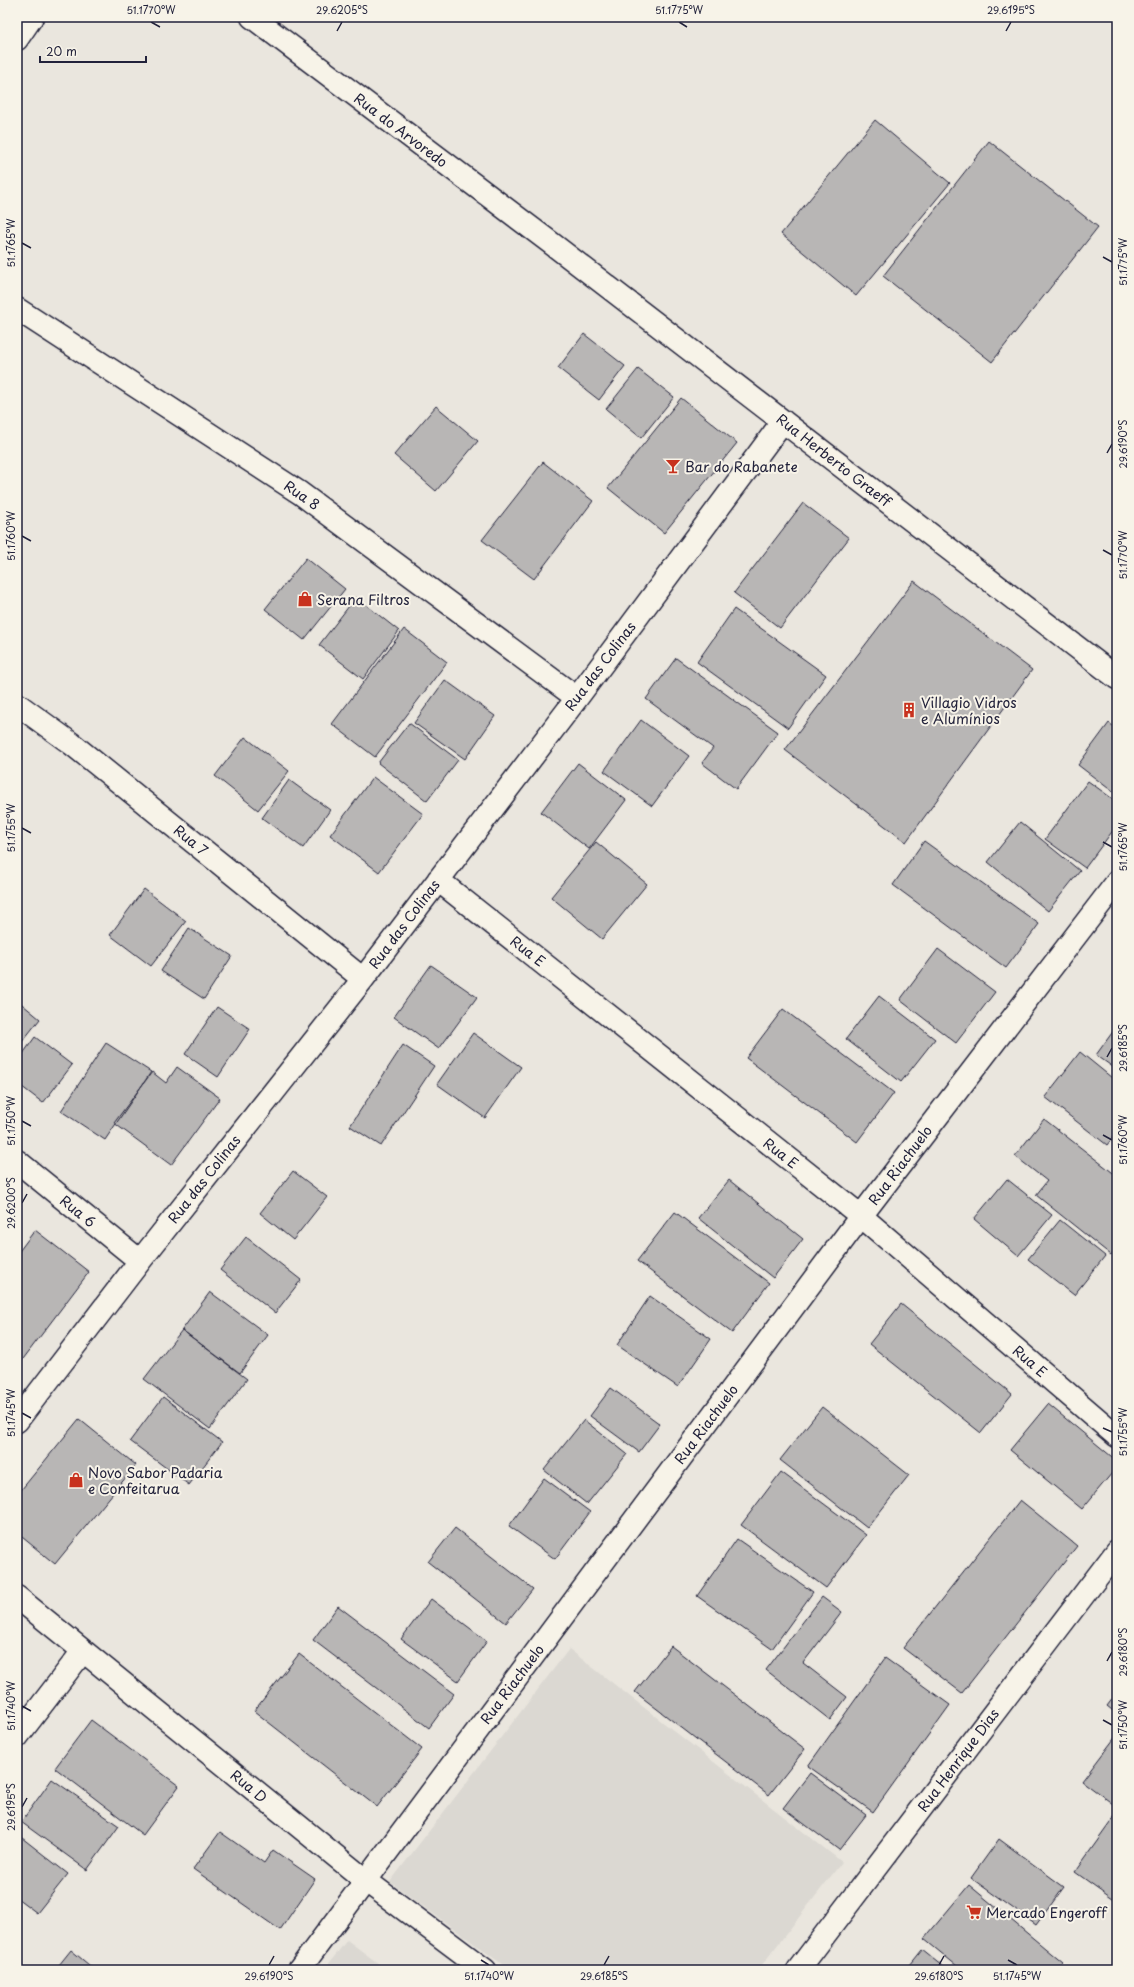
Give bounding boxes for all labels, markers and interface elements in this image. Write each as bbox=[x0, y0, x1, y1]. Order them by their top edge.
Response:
text: 51.1770°W bbox=[126, 2, 176, 17]
text: 29.6205°S bbox=[316, 2, 368, 17]
text: 51.1775°W bbox=[655, 2, 704, 17]
text: 29.6195°S bbox=[987, 2, 1035, 17]
scale bar bbox=[40, 38, 146, 64]
text: 20 m bbox=[46, 42, 77, 60]
street label: Rua do Arvoredo bbox=[350, 88, 452, 172]
text: 51.1765°W bbox=[3, 218, 18, 268]
text: 51.1775°W bbox=[1115, 237, 1130, 286]
street label: Rua Herberto Graeff bbox=[772, 408, 897, 512]
text: 29.6190°S bbox=[1115, 420, 1130, 468]
place label: Bar do Rabanete bbox=[685, 456, 798, 477]
bar icon: Bar do Rabanete bbox=[664, 457, 682, 475]
street label: Rua 8 bbox=[280, 475, 324, 515]
text: 51.1760°W bbox=[3, 510, 18, 561]
text: 51.1770°W bbox=[1115, 530, 1130, 580]
place label: Serana Filtros bbox=[317, 589, 410, 610]
shop icon: Serana Filtros bbox=[296, 590, 314, 608]
street label: Rua das Colinas bbox=[559, 617, 641, 715]
place label: Villagio Vidros e Alumínios bbox=[921, 692, 1017, 729]
building icon: Villagio Vidros e Alumínios bbox=[900, 701, 918, 719]
text: 51.1755°W bbox=[3, 803, 18, 852]
street label: Rua 7 bbox=[169, 820, 213, 860]
text: 51.1765°W bbox=[1115, 822, 1130, 872]
street label: Rua das Colinas bbox=[363, 875, 445, 973]
street label: Rua E bbox=[506, 931, 550, 972]
text: 29.6185°S bbox=[1115, 1024, 1130, 1072]
text: 51.1750°W bbox=[3, 1095, 18, 1146]
text: 51.1760°W bbox=[1115, 1114, 1130, 1165]
street label: Rua Riachuelo bbox=[863, 1121, 937, 1209]
street label: Rua das Colinas bbox=[163, 1130, 245, 1228]
street label: Rua E bbox=[759, 1133, 803, 1174]
text: 29.6200°S bbox=[3, 1177, 18, 1229]
street label: Rua 6 bbox=[56, 1190, 101, 1232]
street label: Rua E bbox=[1008, 1340, 1052, 1382]
street label: Rua Riachuelo bbox=[669, 1380, 743, 1468]
text: 51.1745°W bbox=[3, 1388, 18, 1437]
text: 51.1755°W bbox=[1115, 1407, 1130, 1456]
place label: Novo Sabor Padaria e Confeitarua bbox=[88, 1462, 223, 1499]
shop icon: Novo Sabor Padaria e Confeitarua bbox=[67, 1471, 85, 1489]
text: 29.6180°S bbox=[1115, 1627, 1130, 1677]
street label: Rua Riachuelo bbox=[475, 1640, 549, 1728]
text: 51.1740°W bbox=[3, 1680, 18, 1731]
text: 51.1750°W bbox=[1115, 1699, 1130, 1750]
street label: Rua Henrique Dias bbox=[912, 1704, 1004, 1816]
street label: Rua D bbox=[226, 1765, 272, 1807]
text: 29.6195°S bbox=[3, 1783, 18, 1831]
place label: Mercado Engeroff bbox=[986, 1902, 1108, 1923]
supermarket icon: Mercado Engeroff bbox=[965, 1903, 983, 1921]
text: 29.6190°S bbox=[245, 1968, 293, 1983]
text: 51.1740°W bbox=[464, 1968, 515, 1983]
text: 29.6185°S bbox=[580, 1968, 628, 1983]
text: 29.6180°S bbox=[914, 1968, 964, 1983]
text: 51.1745°W bbox=[993, 1968, 1042, 1983]

